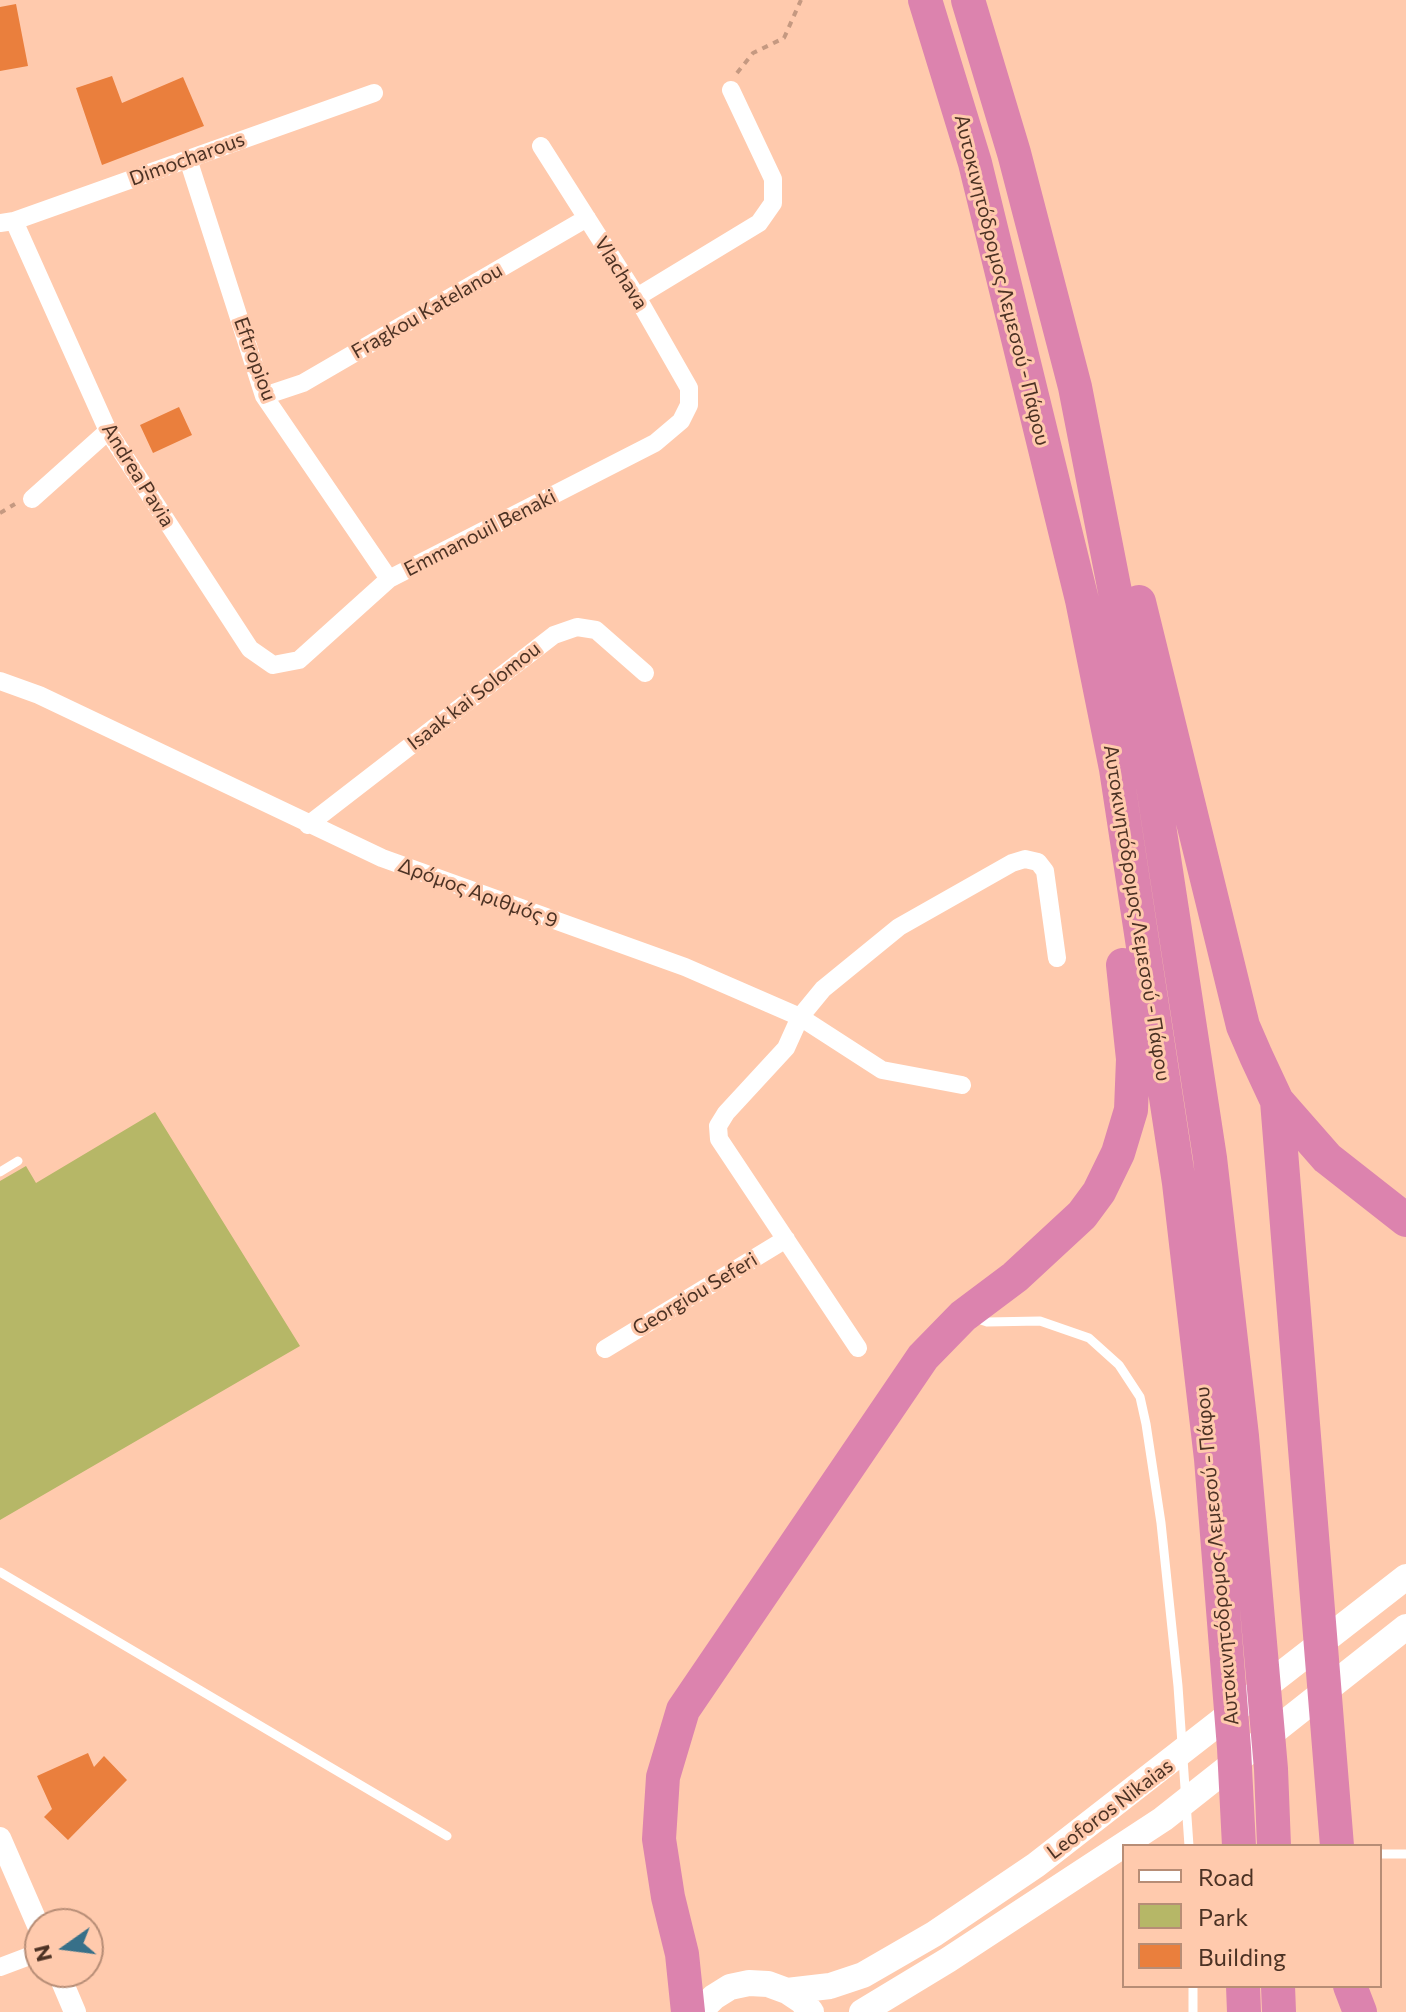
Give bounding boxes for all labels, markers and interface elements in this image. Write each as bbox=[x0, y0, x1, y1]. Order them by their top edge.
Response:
street label: Αυτοκινητόδρομος Λεμεσού - Πάφου bbox=[949, 112, 1055, 448]
street label: Dimocharous bbox=[126, 127, 248, 191]
street label: Vlachava bbox=[589, 232, 653, 314]
street label: Fragkou Katelanou bbox=[347, 258, 507, 364]
street label: Eftropiou bbox=[229, 314, 281, 404]
street label: Andrea Pavia bbox=[97, 419, 179, 531]
street label: Emmanouil Benaki bbox=[400, 484, 560, 582]
street label: Isaak kai Solomou bbox=[403, 637, 545, 755]
street label: Αυτοκινητόδρομος Λεμεσού - Πάφου bbox=[1099, 743, 1175, 1083]
street label: Δρόμος Αριθμός 9 bbox=[395, 853, 561, 933]
street label: Georgiou Seferi bbox=[628, 1247, 762, 1341]
street label: Αυτοκινητόδρομος Λεμεσού - Πάφου bbox=[1190, 1386, 1244, 1726]
street label: Leoforos Nikaias bbox=[1042, 1754, 1178, 1864]
legend bbox=[1122, 1844, 1382, 1988]
text: Road bbox=[1198, 1862, 1254, 1891]
text: Park bbox=[1198, 1902, 1248, 1931]
north arrow bbox=[24, 1908, 104, 1988]
text: N bbox=[27, 1942, 57, 1965]
text: Building bbox=[1198, 1942, 1286, 1971]

